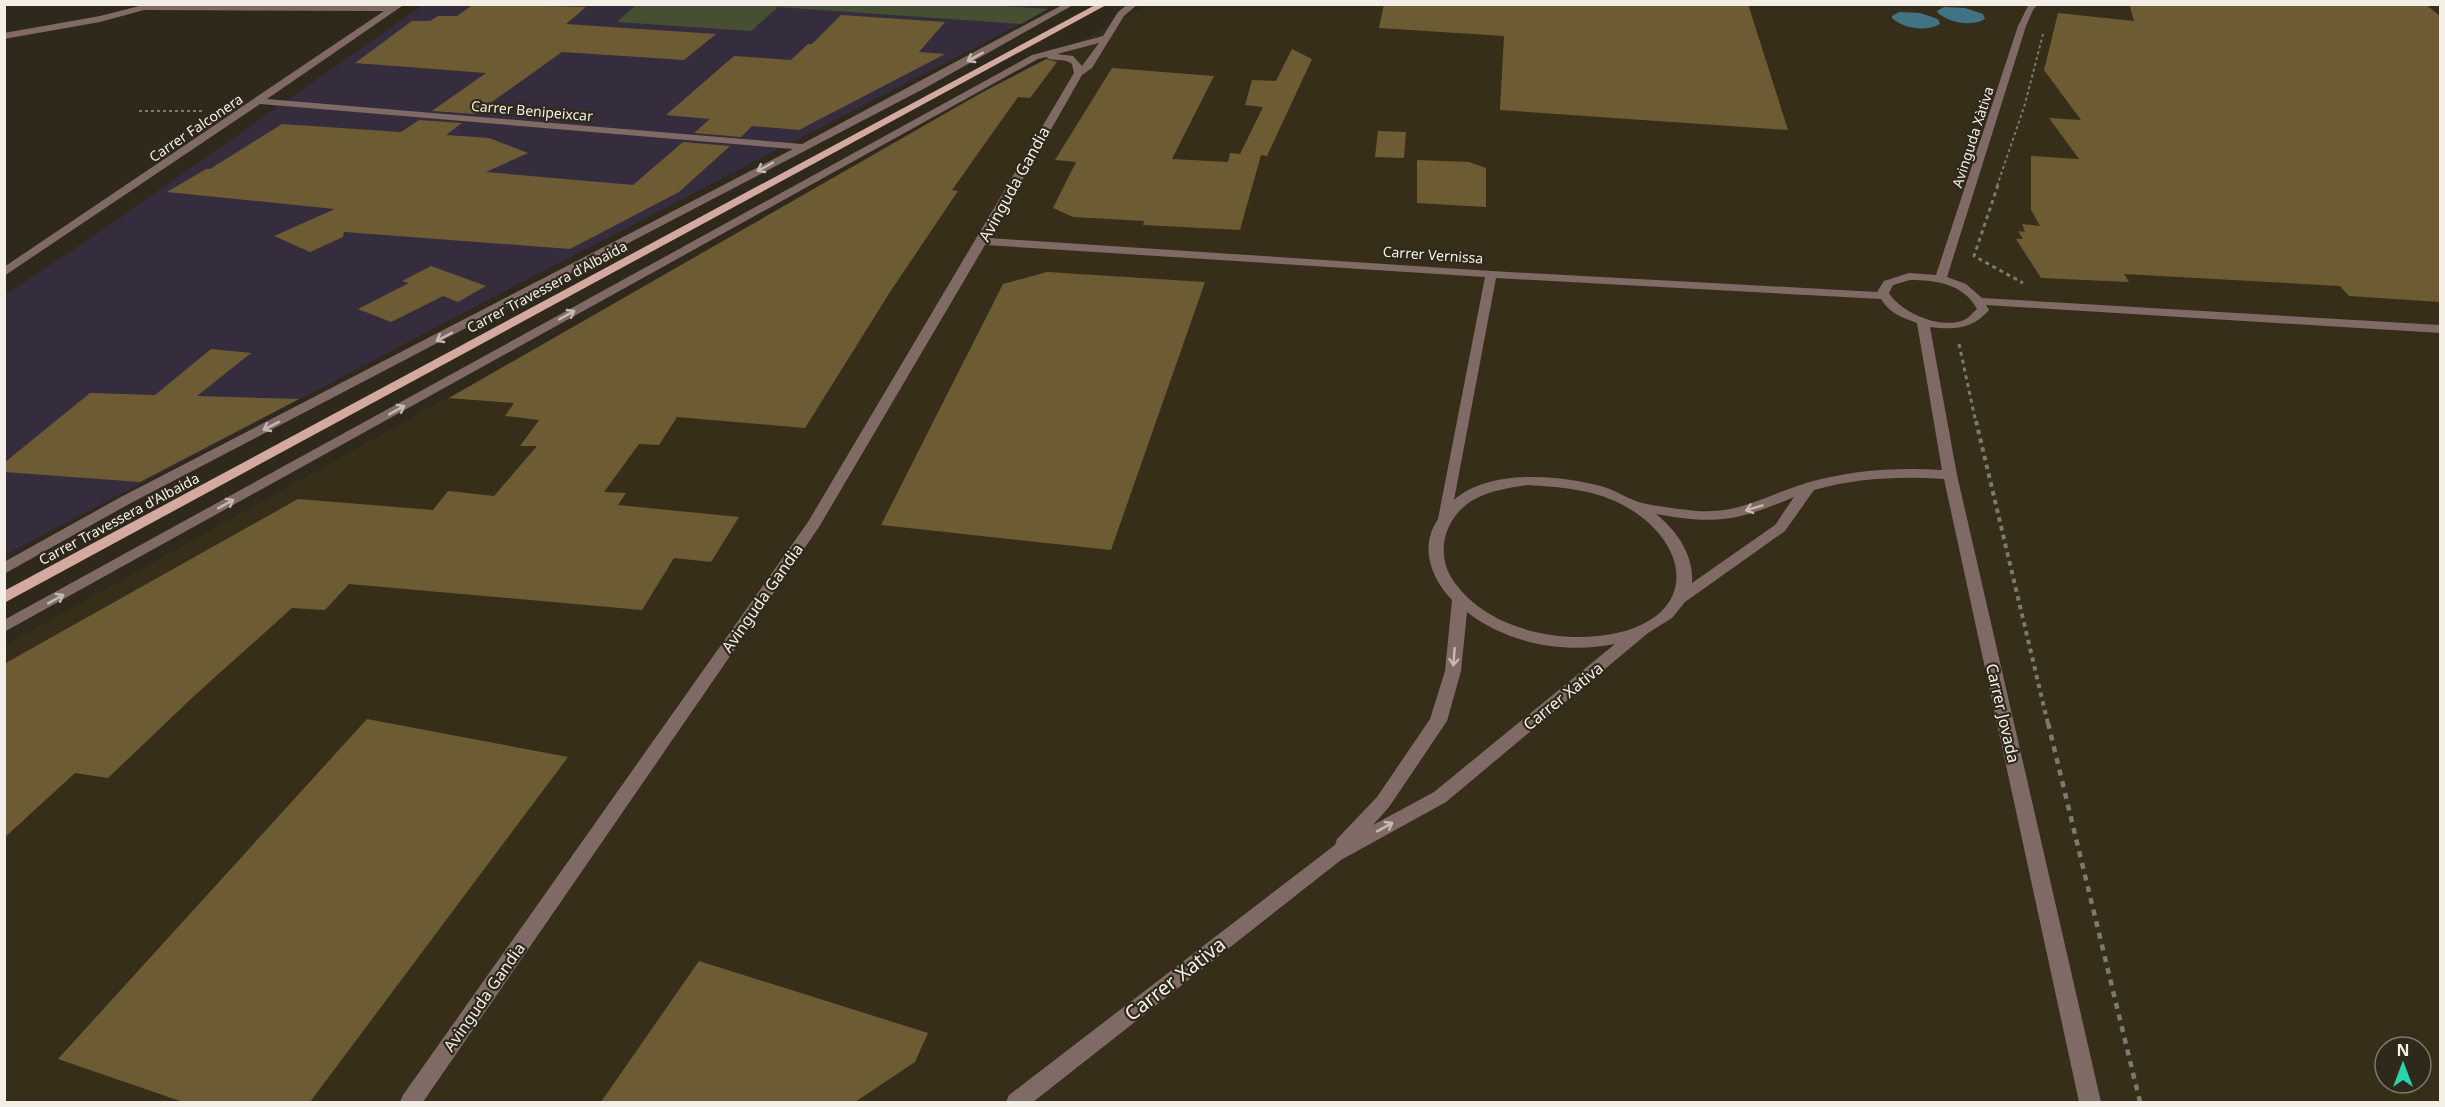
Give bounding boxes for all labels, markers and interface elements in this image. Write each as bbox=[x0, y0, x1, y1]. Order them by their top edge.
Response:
one-way arrow bbox=[966, 52, 984, 63]
street label: Avinguda Xàtiva bbox=[1947, 84, 1998, 190]
street label: Carrer Falconera bbox=[145, 89, 246, 166]
street label: Carrer Benipeixcar bbox=[470, 96, 594, 125]
street label: Avinguda Gandia bbox=[973, 122, 1055, 246]
one-way arrow bbox=[756, 162, 774, 173]
street label: Carrer Travessera d'Albaida bbox=[463, 236, 630, 337]
street label: Carrer Vernissa bbox=[1382, 242, 1484, 267]
one-way arrow bbox=[559, 309, 576, 321]
one-way arrow bbox=[435, 331, 453, 343]
one-way arrow bbox=[388, 404, 405, 416]
one-way arrow bbox=[262, 421, 280, 432]
street label: Carrer Travessera d'Albaida bbox=[35, 468, 202, 569]
one-way arrow bbox=[217, 498, 234, 510]
one-way arrow bbox=[1745, 503, 1764, 514]
street label: Avinguda Gandia bbox=[716, 539, 808, 657]
one-way arrow bbox=[46, 593, 64, 604]
one-way arrow bbox=[1448, 647, 1459, 667]
street label: Carrer Xativa bbox=[1518, 657, 1608, 735]
street label: Carrer Jovada bbox=[1981, 661, 2025, 765]
one-way arrow bbox=[1376, 821, 1393, 833]
street label: Carrer Xativa bbox=[1119, 931, 1231, 1027]
street label: Avinguda Gandia bbox=[438, 938, 530, 1056]
north arrow bbox=[2373, 1035, 2433, 1095]
text: N bbox=[2396, 1039, 2410, 1061]

